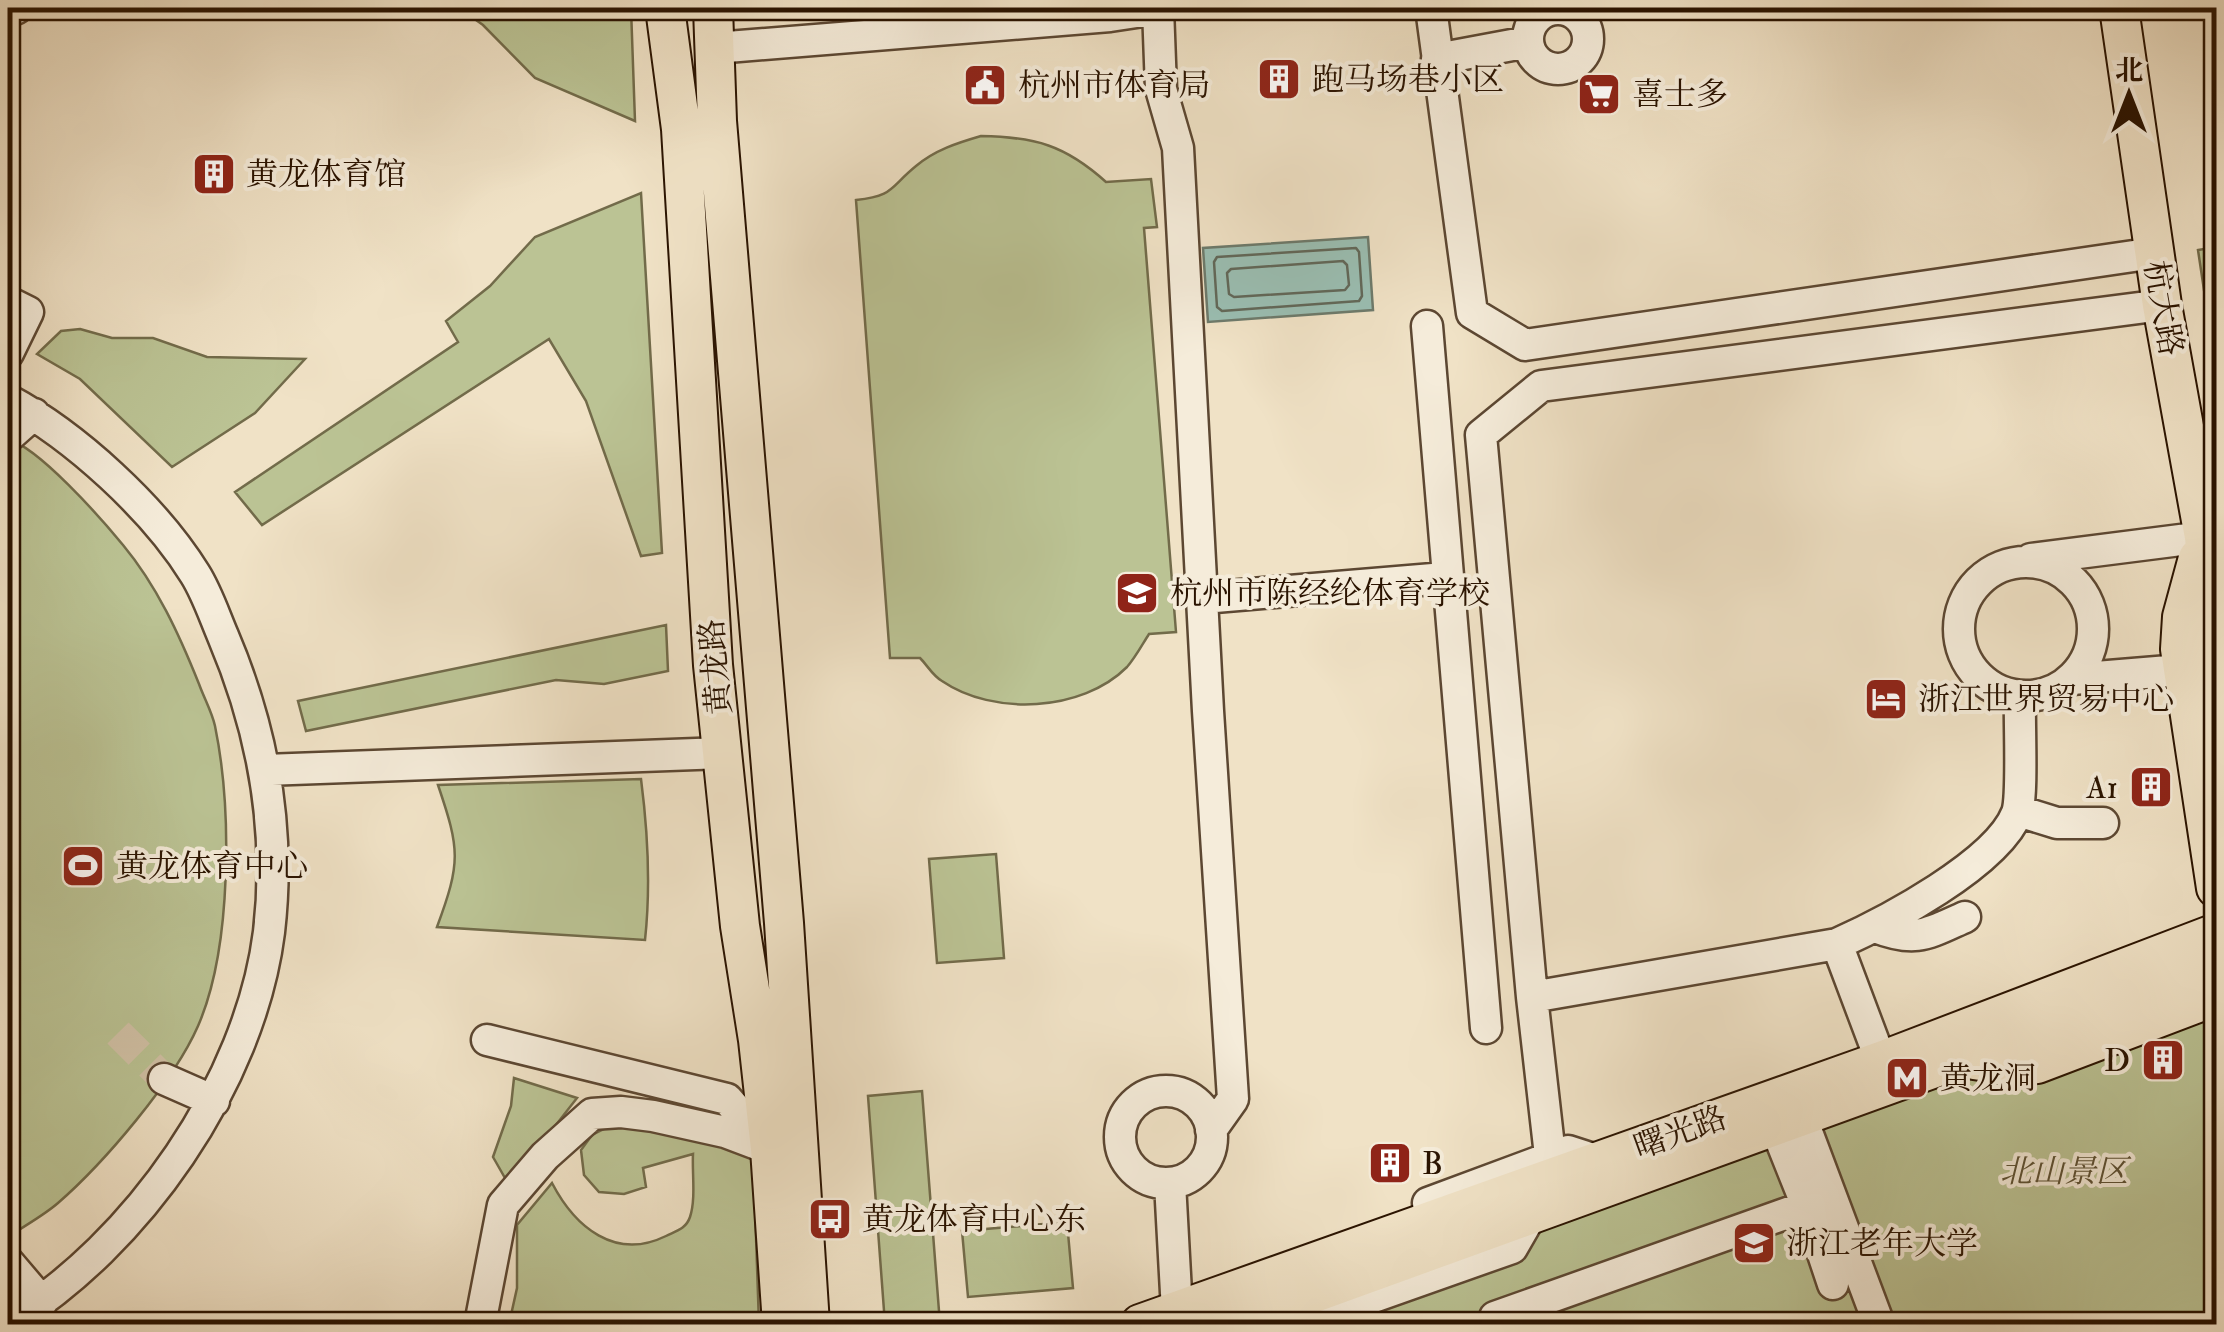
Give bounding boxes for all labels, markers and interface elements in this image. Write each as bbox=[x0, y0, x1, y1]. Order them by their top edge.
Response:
north arrow bbox=[2079, 45, 2179, 145]
text: 北 bbox=[2115, 54, 2143, 89]
building icon: 跑马场巷小区 bbox=[1256, 56, 1302, 102]
place label: 跑马场巷小区 bbox=[1312, 60, 1504, 100]
public building icon: 杭州市体育局 bbox=[962, 62, 1008, 108]
place label: 杭州市体育局 bbox=[1018, 66, 1210, 106]
supermarket icon: 喜士多 bbox=[1576, 71, 1622, 117]
place label: 喜士多 bbox=[1632, 75, 1728, 115]
building icon: 黄龙体育馆 bbox=[191, 151, 237, 197]
place label: 黄龙体育馆 bbox=[246, 155, 406, 195]
street label: 杭大路 bbox=[2135, 257, 2191, 359]
school or university icon: 杭州市陈经纶体育学校 bbox=[1114, 570, 1160, 616]
place label: 杭州市陈经纶体育学校 bbox=[1170, 574, 1490, 614]
street label: 黄龙路 bbox=[692, 617, 740, 716]
hotel icon: 浙江世界贸易中心 bbox=[1863, 676, 1909, 722]
place label: 浙江世界贸易中心 bbox=[1918, 680, 2174, 720]
building icon: A1 bbox=[2128, 764, 2174, 810]
place label: A1 bbox=[2085, 768, 2118, 808]
sports icon: 黄龙体育中心 bbox=[60, 843, 106, 889]
place label: 黄龙体育中心 bbox=[116, 847, 308, 887]
building icon: D bbox=[2140, 1037, 2186, 1083]
place label: D bbox=[2104, 1041, 2130, 1081]
metro station icon: 黄龙洞 bbox=[1884, 1055, 1930, 1101]
place label: 黄龙洞 bbox=[1940, 1059, 2036, 1099]
street label: 曙光路 bbox=[1628, 1098, 1732, 1168]
building icon: B bbox=[1367, 1140, 1413, 1186]
place label: B bbox=[1422, 1144, 1443, 1184]
park label: 北山景区 bbox=[2000, 1152, 2132, 1192]
bus stop icon: 黄龙体育中心东 bbox=[807, 1196, 853, 1242]
place label: 黄龙体育中心东 bbox=[862, 1200, 1086, 1240]
school or university icon: 浙江老年大学 bbox=[1731, 1220, 1777, 1266]
place label: 浙江老年大学 bbox=[1786, 1224, 1978, 1264]

